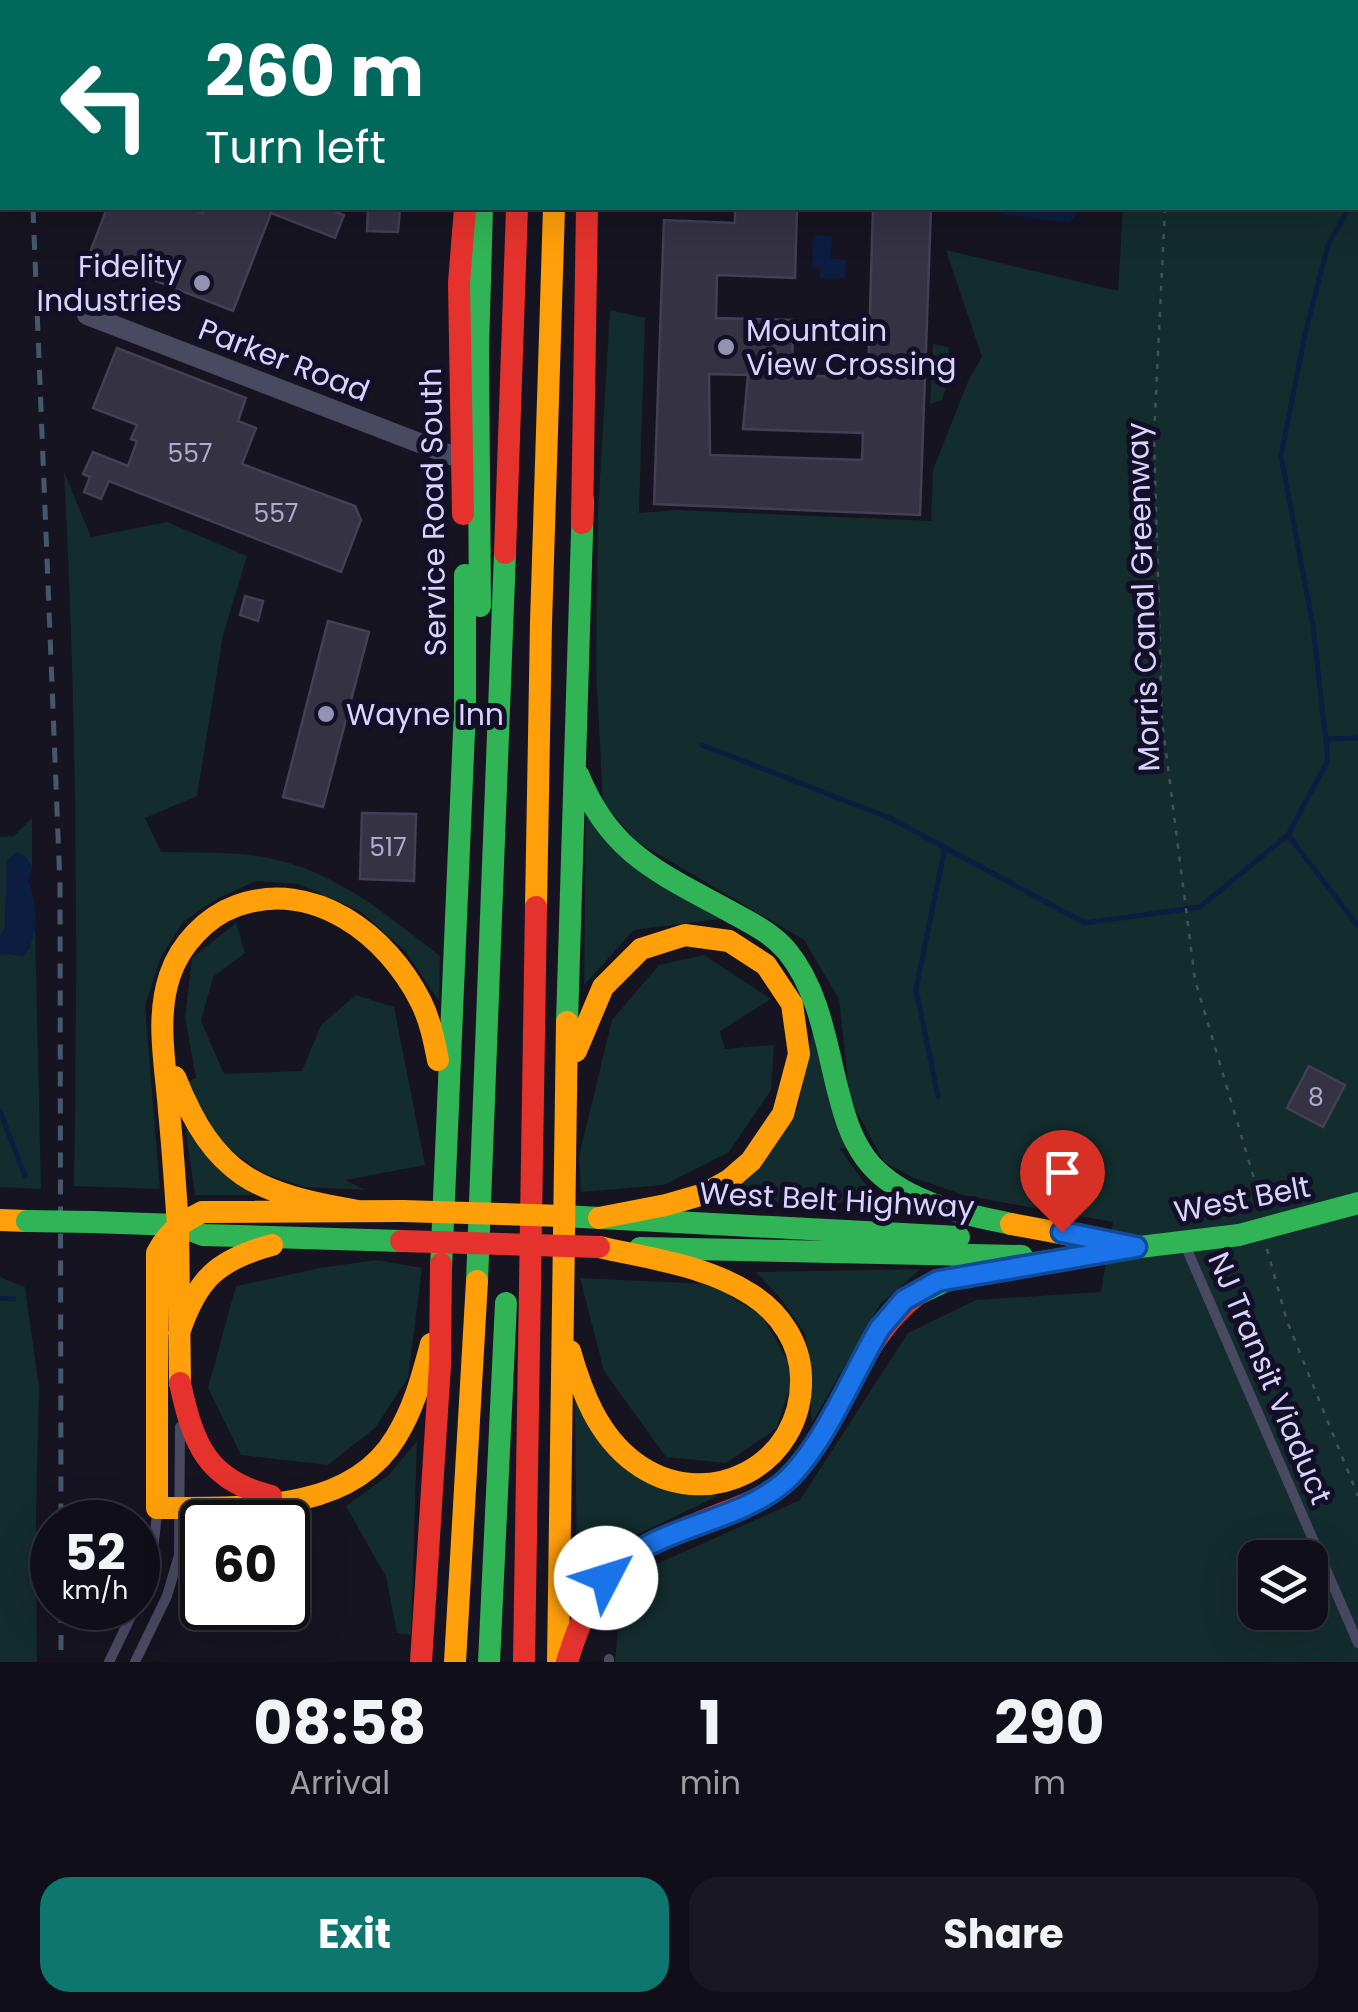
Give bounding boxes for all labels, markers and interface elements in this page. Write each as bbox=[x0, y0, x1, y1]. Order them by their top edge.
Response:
text: 260 m bbox=[205, 22, 424, 121]
icon: left bbox=[40, 40, 170, 170]
text: Turn left bbox=[205, 116, 386, 179]
place label: Fidelity Industries bbox=[37, 245, 182, 322]
marker: Fidelity Industries bbox=[191, 272, 213, 294]
street label: Parker Road bbox=[192, 308, 376, 412]
place label: Mountain View Crossing bbox=[746, 309, 957, 386]
marker: Mountain View Crossing bbox=[715, 336, 737, 358]
street label: Service Road South bbox=[409, 367, 457, 657]
street label: Morris Canal Greenway bbox=[1115, 422, 1171, 772]
house number: 557 bbox=[167, 436, 213, 471]
house number: 557 bbox=[253, 496, 299, 531]
place label: Wayne Inn bbox=[346, 693, 504, 736]
marker: Wayne Inn bbox=[315, 703, 337, 725]
house number: 517 bbox=[369, 830, 407, 865]
house number: 8 bbox=[1308, 1080, 1324, 1115]
pin bbox=[1020, 1130, 1105, 1233]
icon: arrive bbox=[1035, 1145, 1090, 1200]
street label: West Belt bbox=[1170, 1165, 1314, 1233]
street label: West Belt Highway bbox=[698, 1171, 976, 1229]
street label: NJ Transit Viaduct bbox=[1197, 1245, 1343, 1511]
speed limit sign: 60 bbox=[180, 1500, 310, 1630]
text: 52 bbox=[64, 1517, 126, 1588]
position arrow bbox=[554, 1526, 658, 1630]
map controls bbox=[1238, 1540, 1328, 1630]
button: layers bbox=[1238, 1540, 1328, 1630]
text: km/h bbox=[62, 1573, 128, 1608]
text: 08:58 bbox=[253, 1681, 426, 1765]
text: 1 bbox=[699, 1681, 722, 1765]
text: 290 bbox=[994, 1681, 1105, 1765]
text: Arrival bbox=[289, 1760, 390, 1805]
text: min bbox=[680, 1760, 741, 1805]
text: m bbox=[1033, 1760, 1066, 1805]
button: Exit bbox=[40, 1877, 669, 1992]
button: Share bbox=[689, 1877, 1318, 1992]

